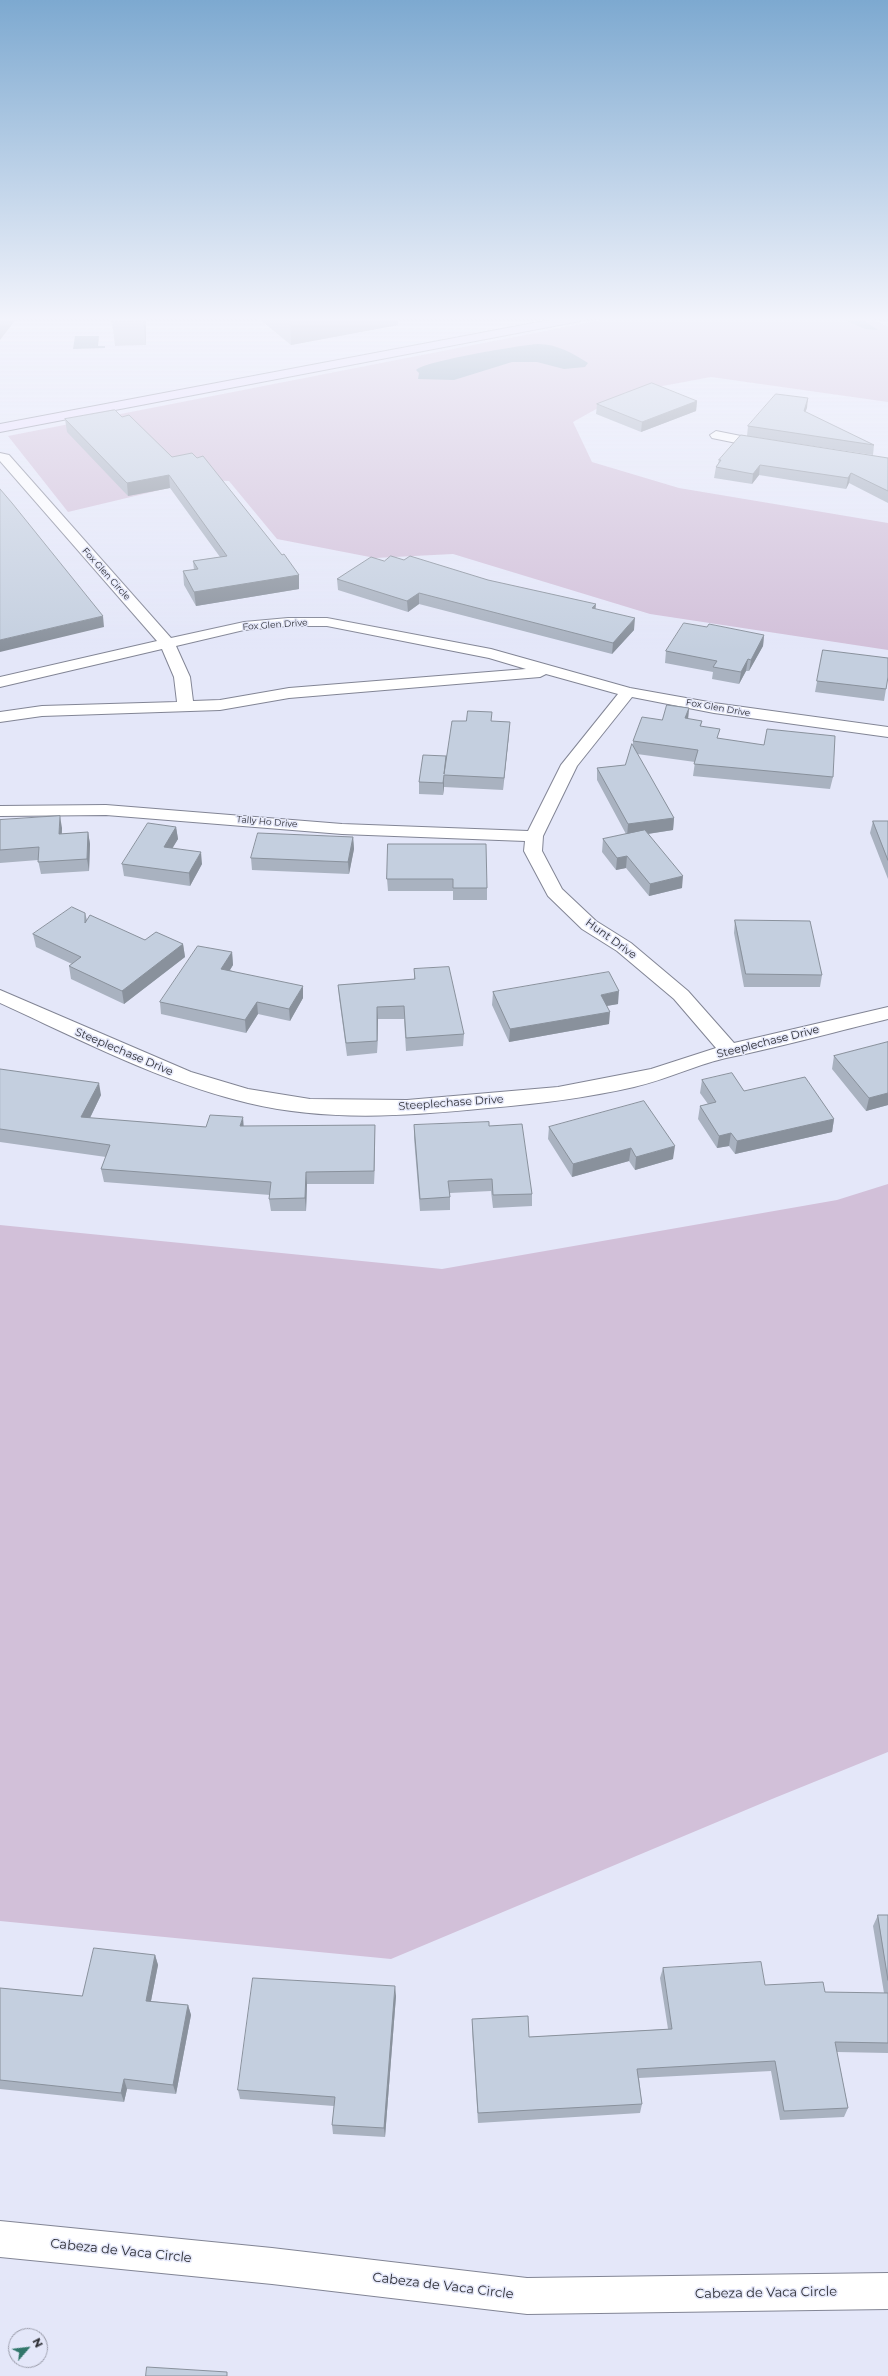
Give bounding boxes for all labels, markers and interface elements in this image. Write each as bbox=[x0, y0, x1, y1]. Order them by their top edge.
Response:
street label: Fox Glen Circle bbox=[80, 546, 132, 602]
street label: Fox Glen Drive bbox=[242, 617, 308, 633]
street label: Fox Glen Drive bbox=[685, 697, 751, 719]
street label: Tally Ho Drive bbox=[236, 814, 298, 830]
street label: Hunt Drive bbox=[583, 916, 639, 962]
street label: Steeplechase Drive bbox=[715, 1023, 821, 1061]
street label: Steeplechase Drive bbox=[73, 1025, 175, 1079]
street label: Steeplechase Drive bbox=[398, 1093, 504, 1113]
street label: Cabeza de Vaca Circle bbox=[50, 2236, 192, 2266]
street label: Cabeza de Vaca Circle bbox=[372, 2270, 514, 2302]
street label: Cabeza de Vaca Circle bbox=[695, 2284, 837, 2302]
north arrow bbox=[8, 2328, 48, 2368]
text: N bbox=[29, 2336, 46, 2350]

